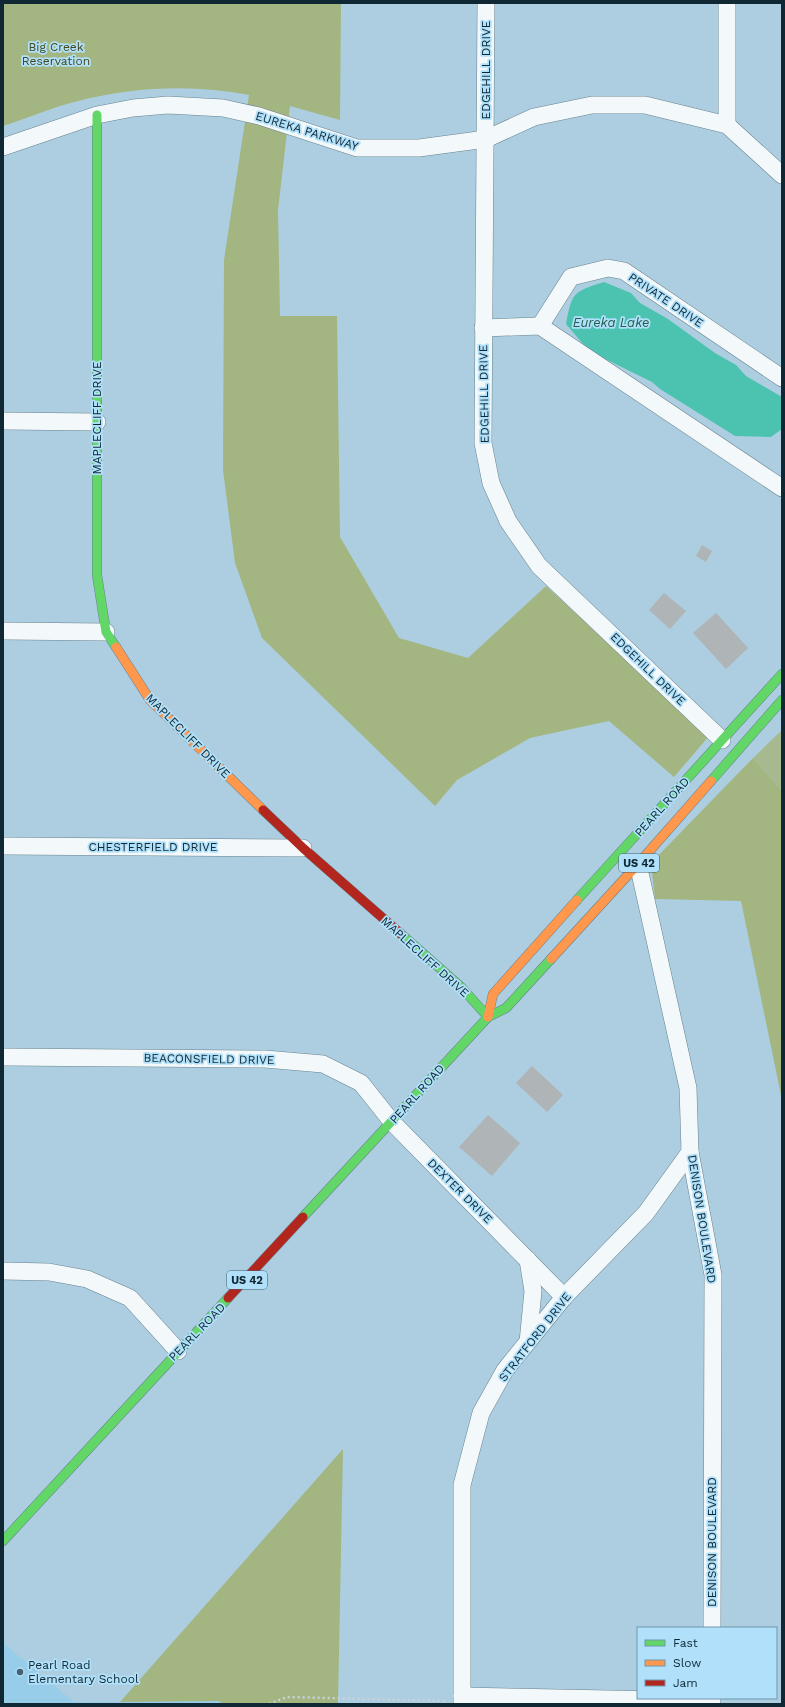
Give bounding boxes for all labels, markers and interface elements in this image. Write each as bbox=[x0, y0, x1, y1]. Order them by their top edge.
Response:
street label: EDGEHILL DRIVE bbox=[479, 20, 493, 119]
park label: Big Creek Reservation bbox=[22, 40, 90, 68]
street label: EUREKA PARKWAY bbox=[254, 109, 360, 153]
street label: PRIVATE DRIVE bbox=[626, 270, 706, 330]
water label: Eureka Lake bbox=[573, 315, 649, 330]
street label: EDGEHILL DRIVE bbox=[476, 344, 492, 443]
street label: MAPLECLIFF DRIVE bbox=[90, 361, 104, 475]
street label: EDGEHILL DRIVE bbox=[608, 630, 689, 709]
street label: MAPLECLIFF DRIVE bbox=[143, 691, 233, 781]
street label: PEARL ROAD bbox=[632, 774, 692, 840]
street label: CHESTERFIELD DRIVE bbox=[89, 840, 218, 854]
road number: US 42 bbox=[619, 854, 659, 872]
street label: MAPLECLIFF DRIVE bbox=[378, 914, 472, 1000]
street label: BEACONSFIELD DRIVE bbox=[143, 1051, 275, 1067]
street label: PEARL ROAD bbox=[387, 1061, 447, 1127]
street label: DENISON BOULEVARD bbox=[685, 1154, 719, 1284]
street label: DEXTER DRIVE bbox=[425, 1156, 496, 1227]
road number: US 42 bbox=[227, 1271, 267, 1289]
street label: STRATFORD DRIVE bbox=[496, 1289, 574, 1384]
street label: PEARL ROAD bbox=[166, 1300, 228, 1364]
street label: DENISON BOULEVARD bbox=[705, 1477, 719, 1607]
legend bbox=[637, 1627, 777, 1699]
text: Fast bbox=[673, 1636, 698, 1650]
text: Slow bbox=[673, 1656, 701, 1670]
place label: Pearl Road Elementary School bbox=[28, 1658, 139, 1686]
marker: Pearl Road Elementary School bbox=[15, 1667, 25, 1677]
text: Jam bbox=[673, 1676, 698, 1690]

